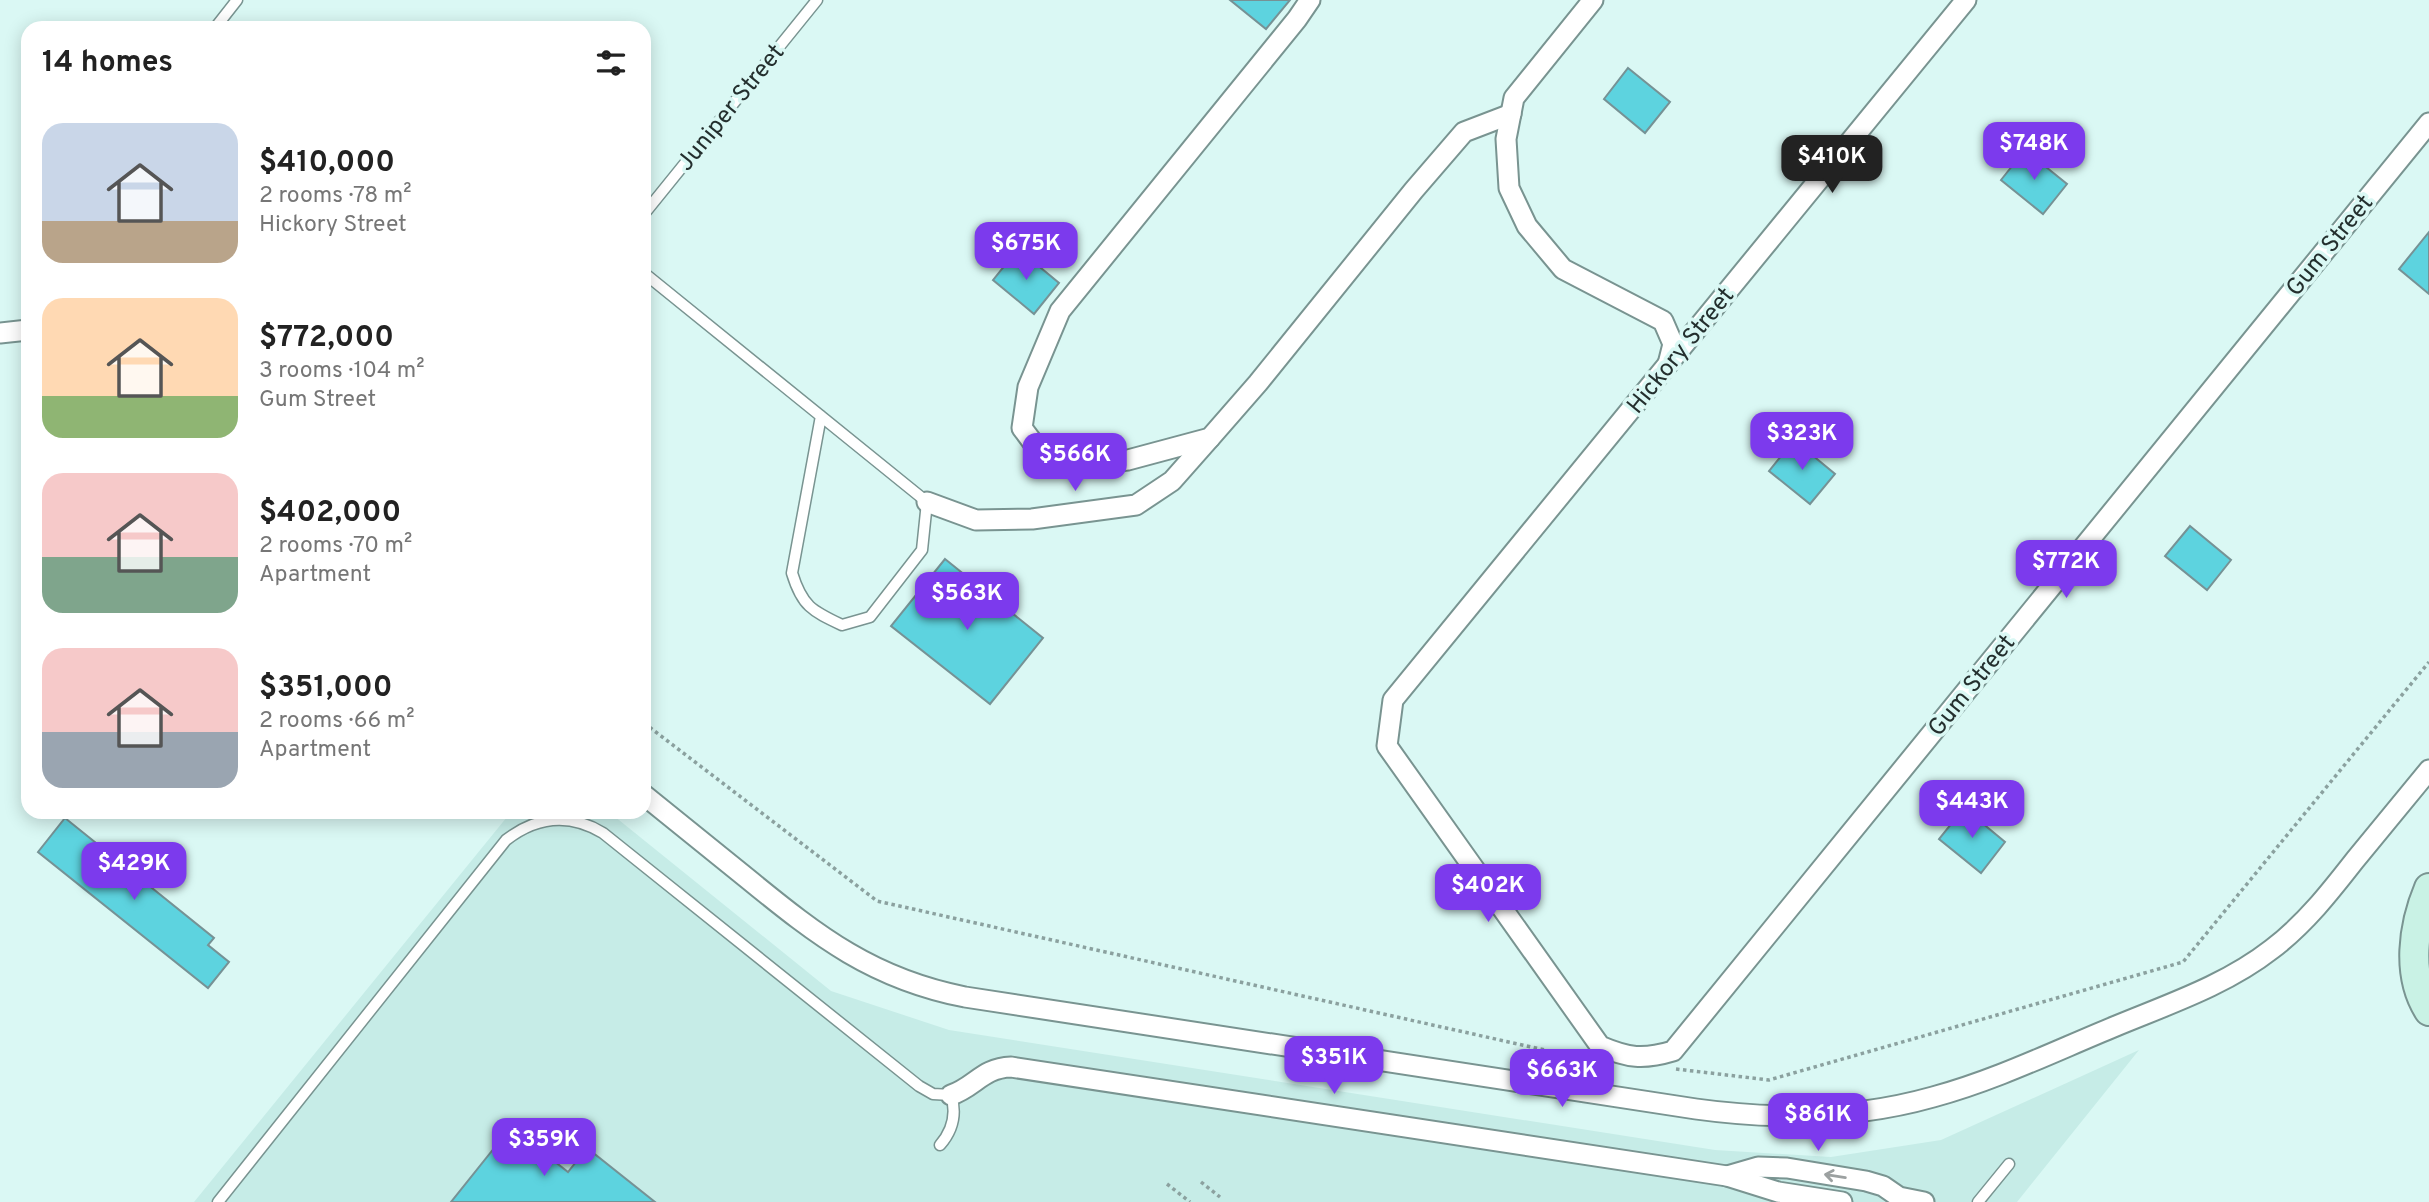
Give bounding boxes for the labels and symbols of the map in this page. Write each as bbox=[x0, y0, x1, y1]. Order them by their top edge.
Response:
street label: Juniper Street bbox=[671, 39, 792, 178]
pin: $748K bbox=[1985, 122, 2083, 182]
pin: $410K bbox=[1783, 136, 1881, 195]
street label: Gum Street bbox=[2280, 189, 2381, 303]
pin: $675K bbox=[977, 222, 1075, 282]
street label: Hickory Street bbox=[1621, 282, 1742, 421]
pin: $323K bbox=[1753, 412, 1851, 472]
pin: $566K bbox=[1026, 434, 1124, 493]
pin: $772K bbox=[2017, 540, 2115, 600]
pin: $563K bbox=[918, 572, 1016, 632]
street label: Gum Street bbox=[1922, 629, 2023, 743]
pin: $443K bbox=[1923, 780, 2021, 840]
pin: $429K bbox=[85, 842, 183, 902]
pin: $402K bbox=[1439, 864, 1537, 924]
pin: $351K bbox=[1285, 1036, 1383, 1096]
pin: $663K bbox=[1513, 1050, 1611, 1109]
pin: $861K bbox=[1769, 1094, 1867, 1153]
pin: $359K bbox=[495, 1118, 593, 1178]
one-way arrow bbox=[1824, 1169, 1847, 1182]

